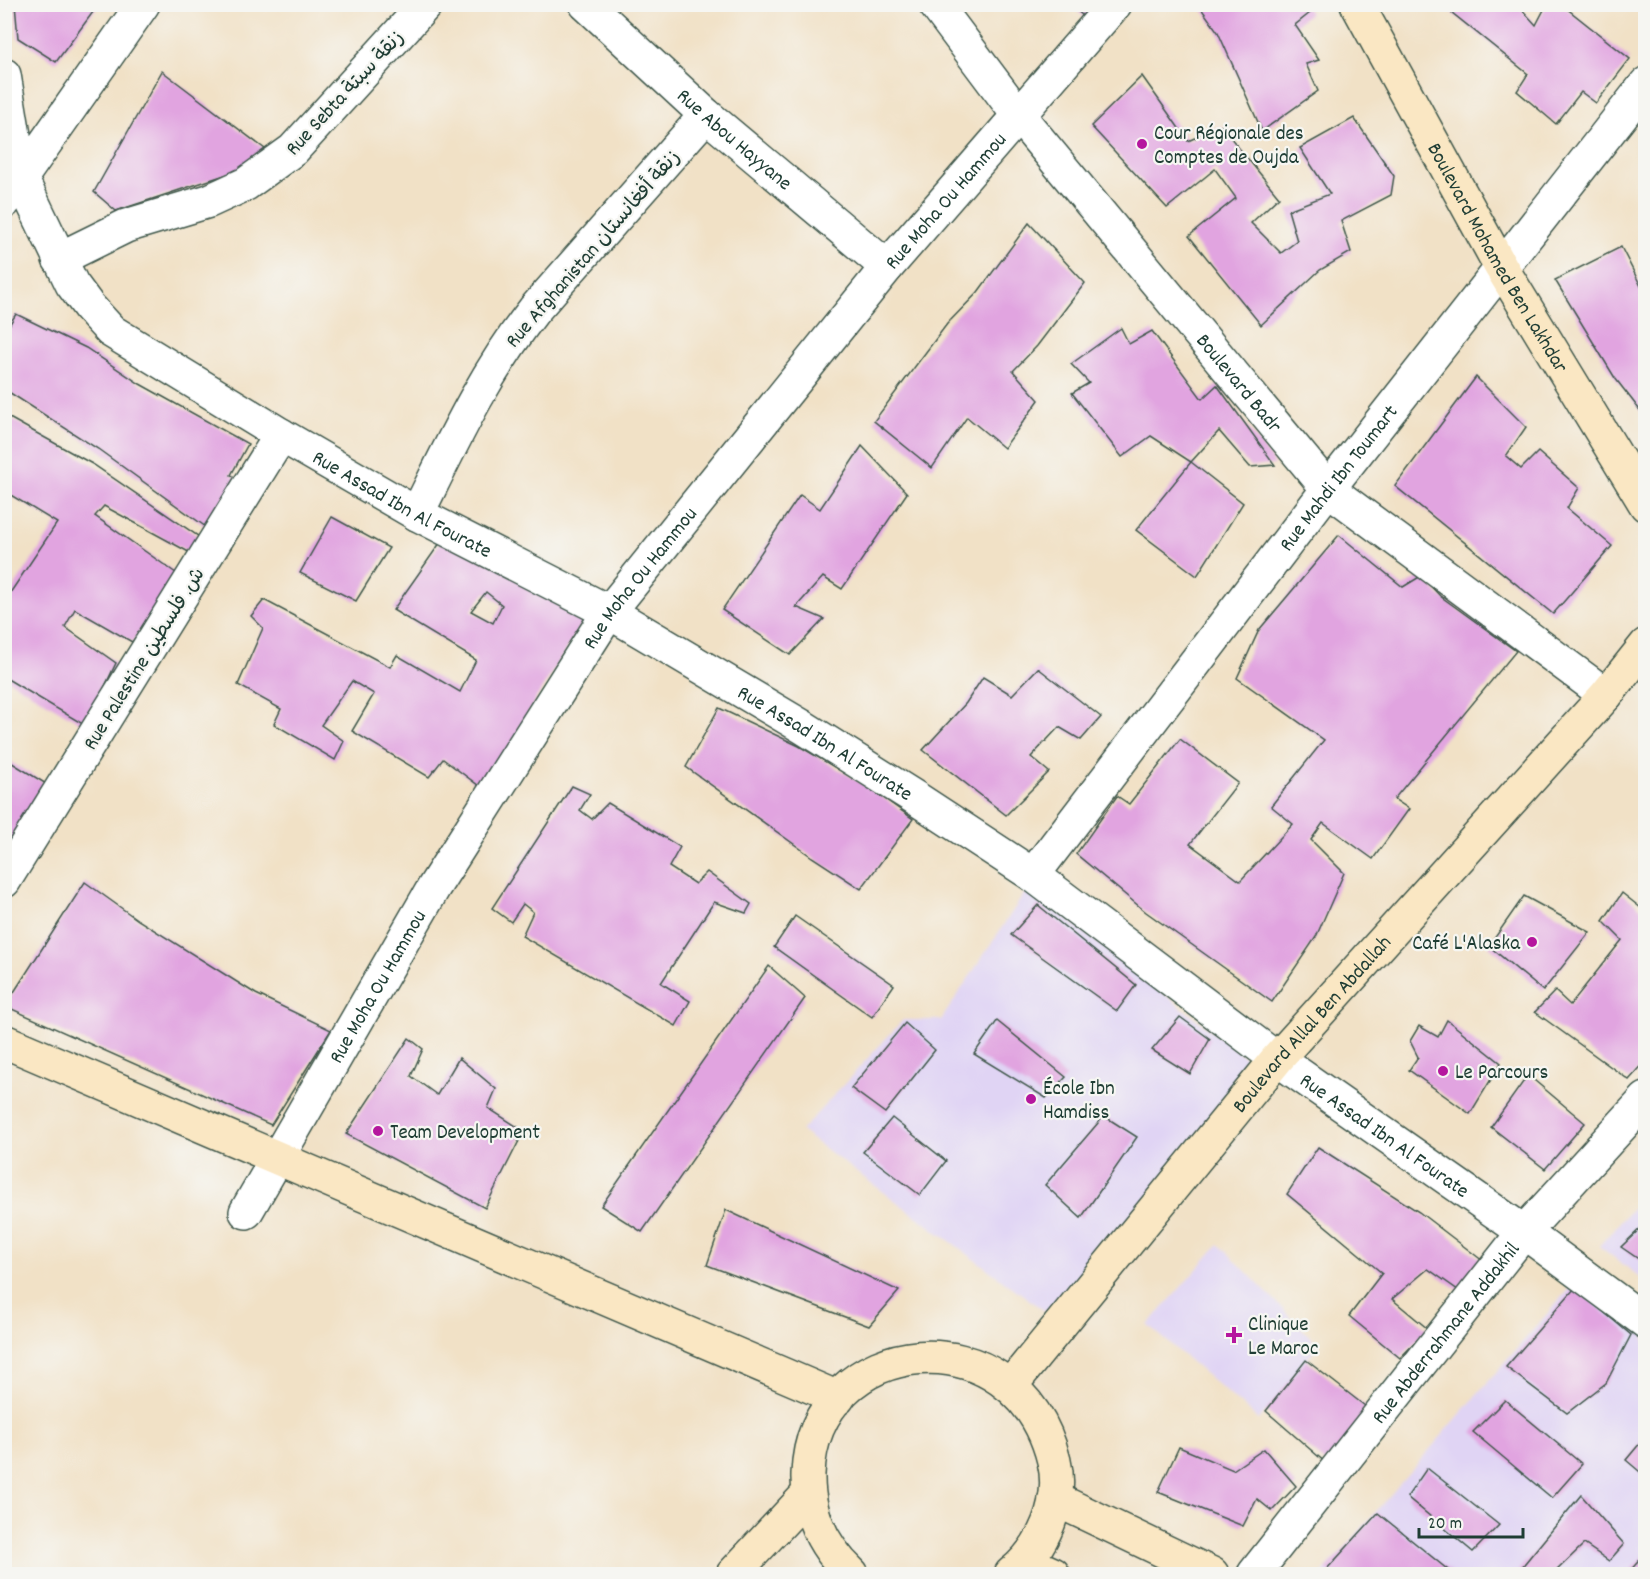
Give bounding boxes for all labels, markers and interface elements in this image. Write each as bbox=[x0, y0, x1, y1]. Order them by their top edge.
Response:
street label: Rue Sebta زنقة سبتة bbox=[280, 24, 413, 164]
street label: Rue Abou Hayyane bbox=[669, 83, 797, 199]
place label: Cour Régionale des Comptes de Oujda bbox=[1154, 120, 1304, 174]
street label: Rue Moha Ou Hammou bbox=[879, 127, 1015, 277]
marker: Cour Régionale des Comptes de Oujda bbox=[1135, 137, 1149, 151]
street label: Boulevard Mohamed Ben Lakhdar bbox=[1418, 138, 1574, 380]
street label: Rue Afghanistan زنقة أفغانستان bbox=[500, 144, 689, 356]
street label: Boulevard Badr bbox=[1187, 328, 1288, 441]
street label: Rue Mahdi Ibn Toumart bbox=[1273, 399, 1407, 559]
street label: Rue Assad Ibn Al Fourate bbox=[306, 444, 496, 568]
street label: Rue Moha Ou Hammou bbox=[577, 502, 706, 656]
street label: Rue Palestine ش. فلسطين bbox=[77, 562, 214, 757]
street label: Rue Assad Ibn Al Fourate bbox=[731, 679, 917, 810]
street label: Rue Moha Ou Hammou bbox=[323, 905, 436, 1070]
street label: Boulevard Allal Ben Abdallah bbox=[1227, 930, 1400, 1121]
place label: Café L'Alaska bbox=[1412, 930, 1521, 960]
marker: Café L'Alaska bbox=[1525, 935, 1539, 949]
place label: Le Parcours bbox=[1455, 1059, 1548, 1089]
marker: Le Parcours bbox=[1436, 1064, 1450, 1078]
street label: Rue Assad Ibn Al Fourate bbox=[1293, 1067, 1474, 1207]
place label: École Ibn Hamdiss bbox=[1043, 1075, 1115, 1129]
marker: École Ibn Hamdiss bbox=[1024, 1092, 1038, 1106]
place label: Team Development bbox=[390, 1119, 540, 1149]
marker: Team Development bbox=[371, 1124, 385, 1138]
street label: Rue Abderrahmane Addakhil bbox=[1366, 1237, 1528, 1431]
place label: Clinique Le Maroc bbox=[1248, 1311, 1318, 1365]
marker: Clinique Le Maroc bbox=[1225, 1326, 1243, 1344]
scale bar bbox=[1419, 1501, 1522, 1539]
text: 20 m bbox=[1428, 1512, 1462, 1537]

